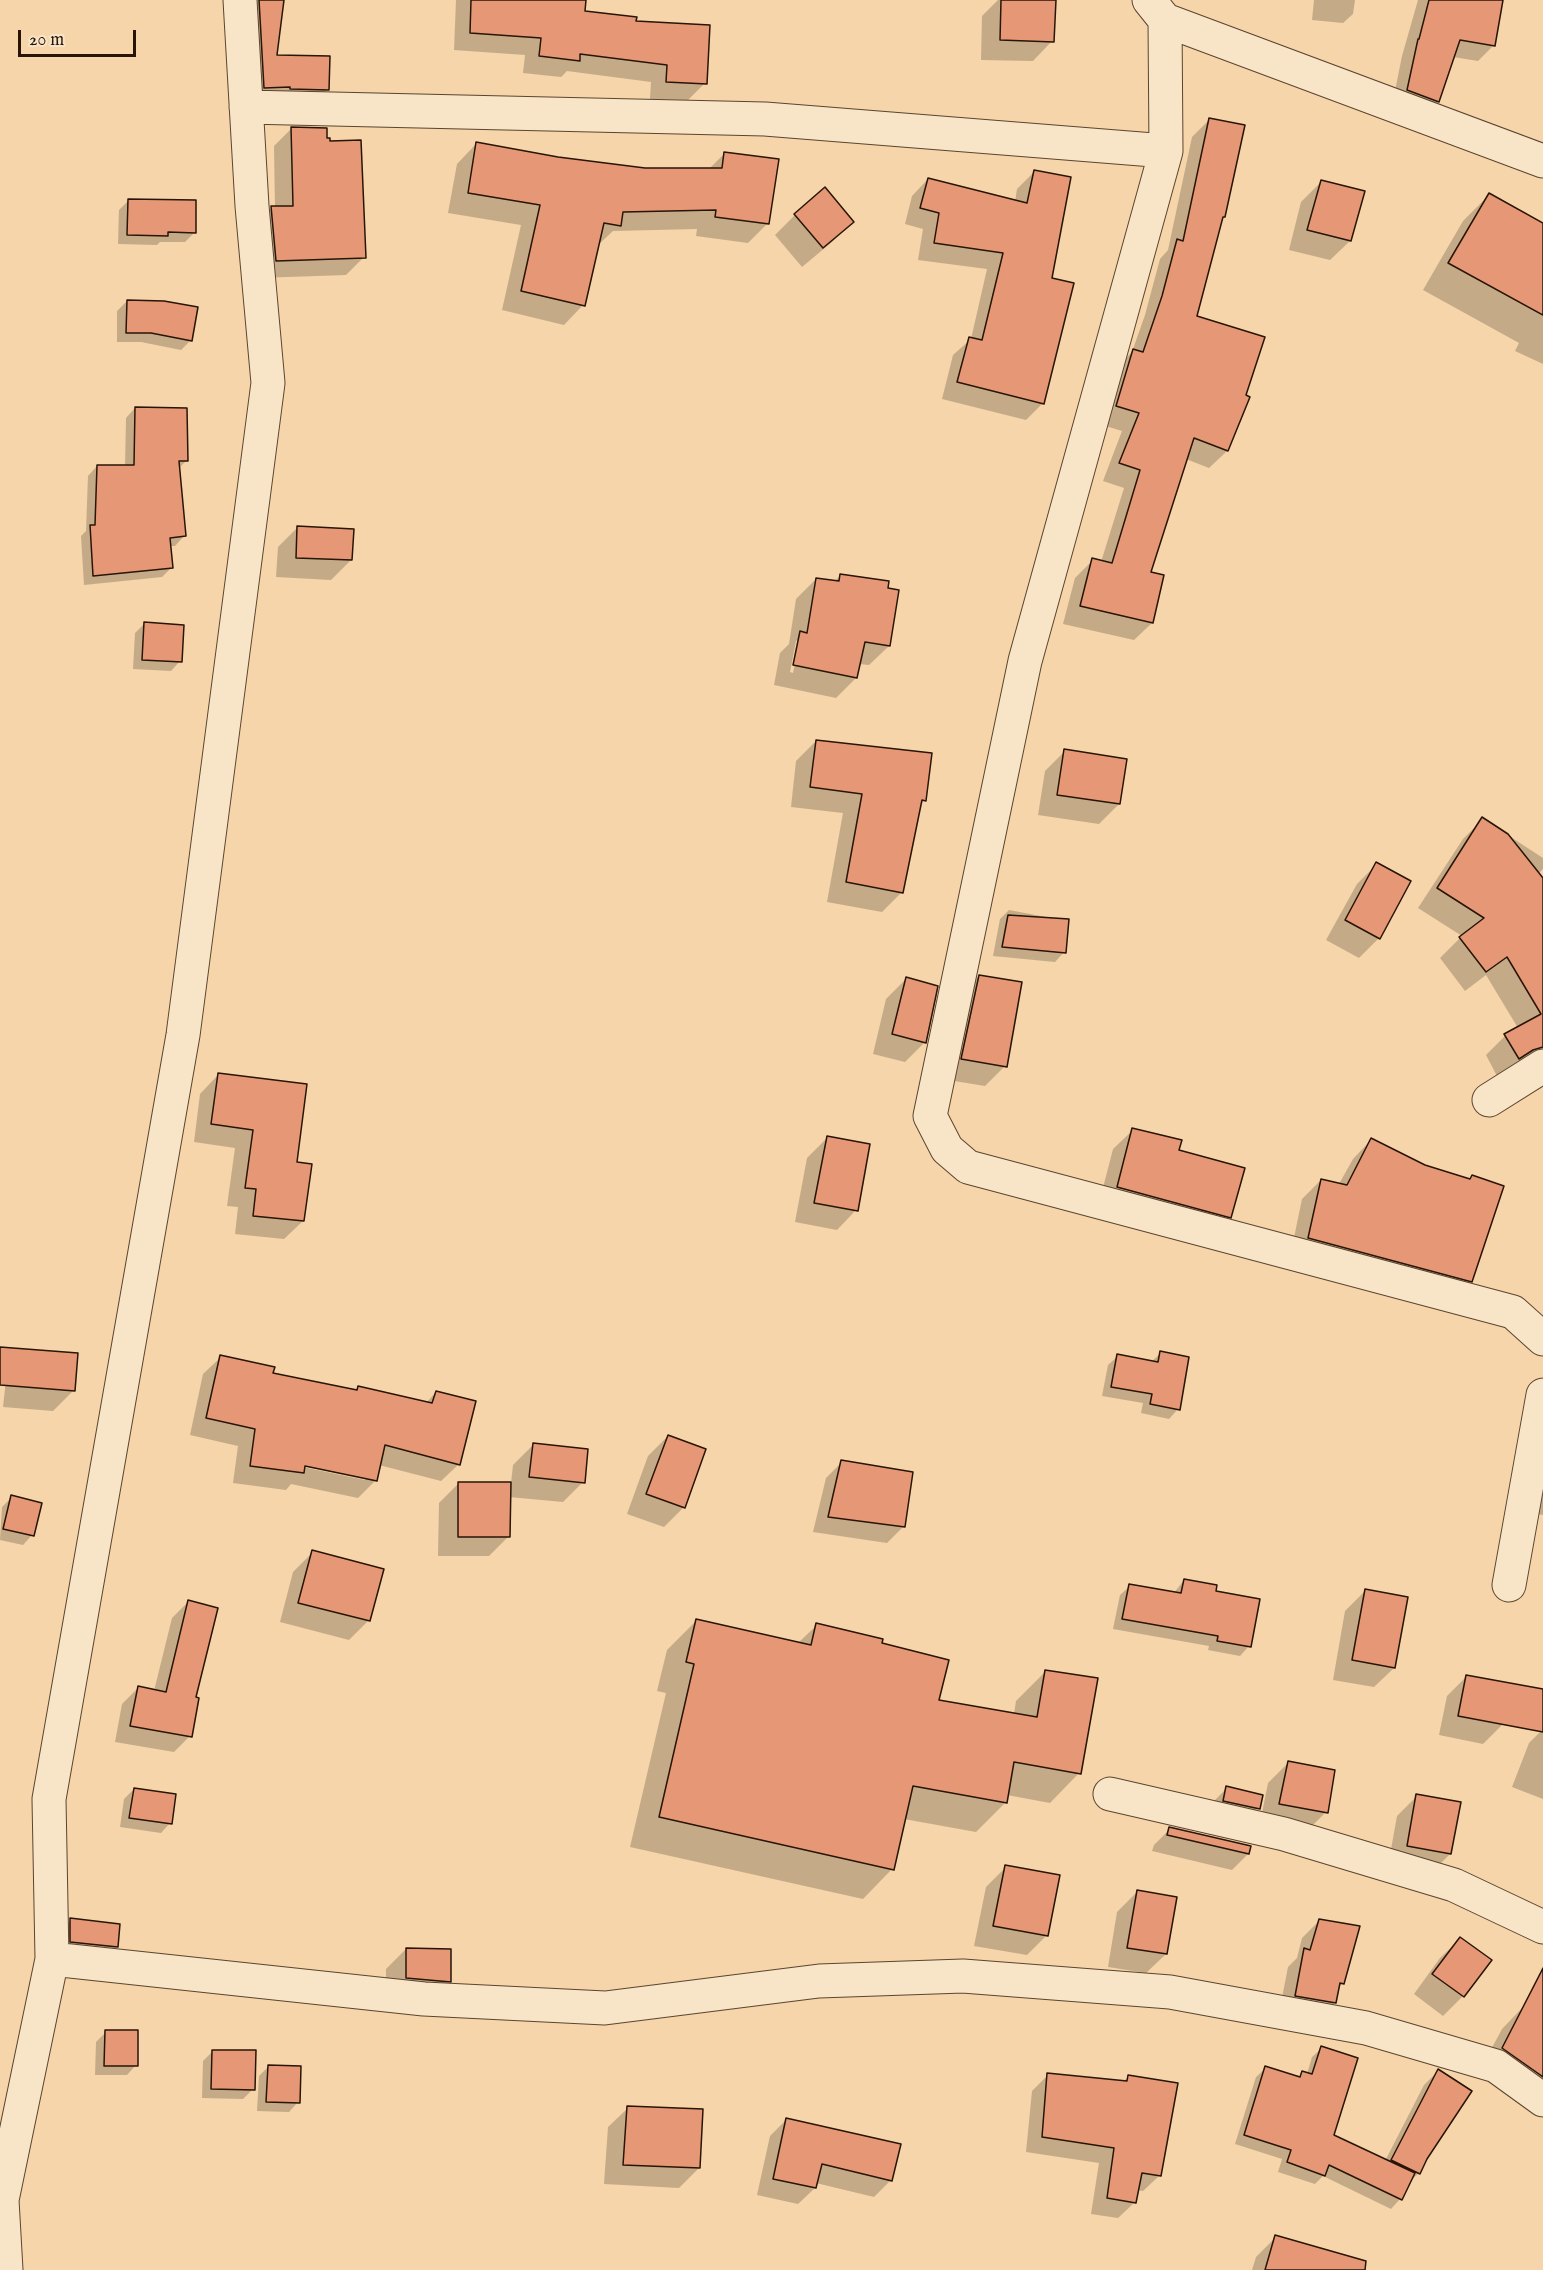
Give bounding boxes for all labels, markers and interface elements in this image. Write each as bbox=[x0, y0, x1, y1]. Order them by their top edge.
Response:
scale bar bbox=[21, 18, 140, 56]
text: 20 m bbox=[29, 29, 64, 52]

